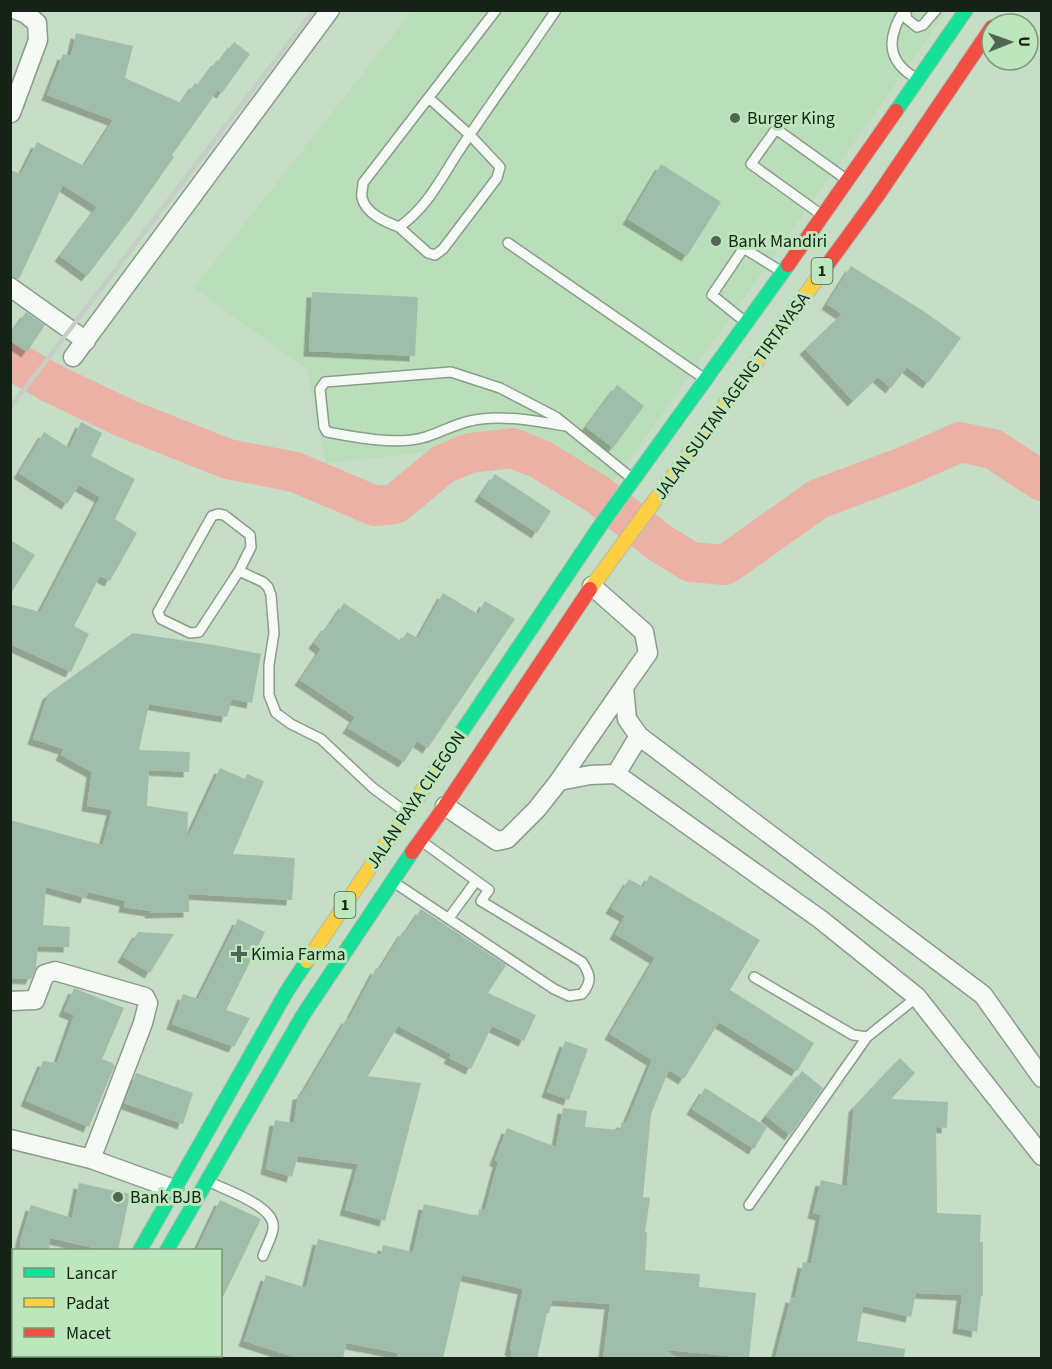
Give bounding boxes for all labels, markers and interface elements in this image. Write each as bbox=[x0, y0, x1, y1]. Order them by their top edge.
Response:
north arrow bbox=[980, 12, 1040, 72]
text: U bbox=[1013, 36, 1035, 47]
place label: Burger King bbox=[747, 106, 835, 131]
marker: Burger King bbox=[728, 111, 742, 125]
place label: Bank Mandiri bbox=[728, 229, 827, 254]
marker: Bank Mandiri bbox=[709, 234, 723, 248]
road number: 1 bbox=[812, 258, 832, 284]
street label: JALAN SULTAN AGENG TIRTAYASA bbox=[648, 287, 816, 505]
street label: JALAN RAYA CILEGON bbox=[360, 726, 472, 874]
road number: 1 bbox=[334, 892, 356, 918]
place label: Kimia Farma bbox=[251, 942, 345, 967]
marker: Kimia Farma bbox=[232, 947, 246, 961]
place label: Bank BJB bbox=[130, 1185, 202, 1210]
marker: Bank BJB bbox=[111, 1190, 125, 1204]
legend bbox=[12, 1249, 222, 1357]
text: Lancar bbox=[66, 1261, 118, 1286]
text: Padat bbox=[66, 1291, 109, 1316]
text: Macet bbox=[66, 1321, 111, 1346]

